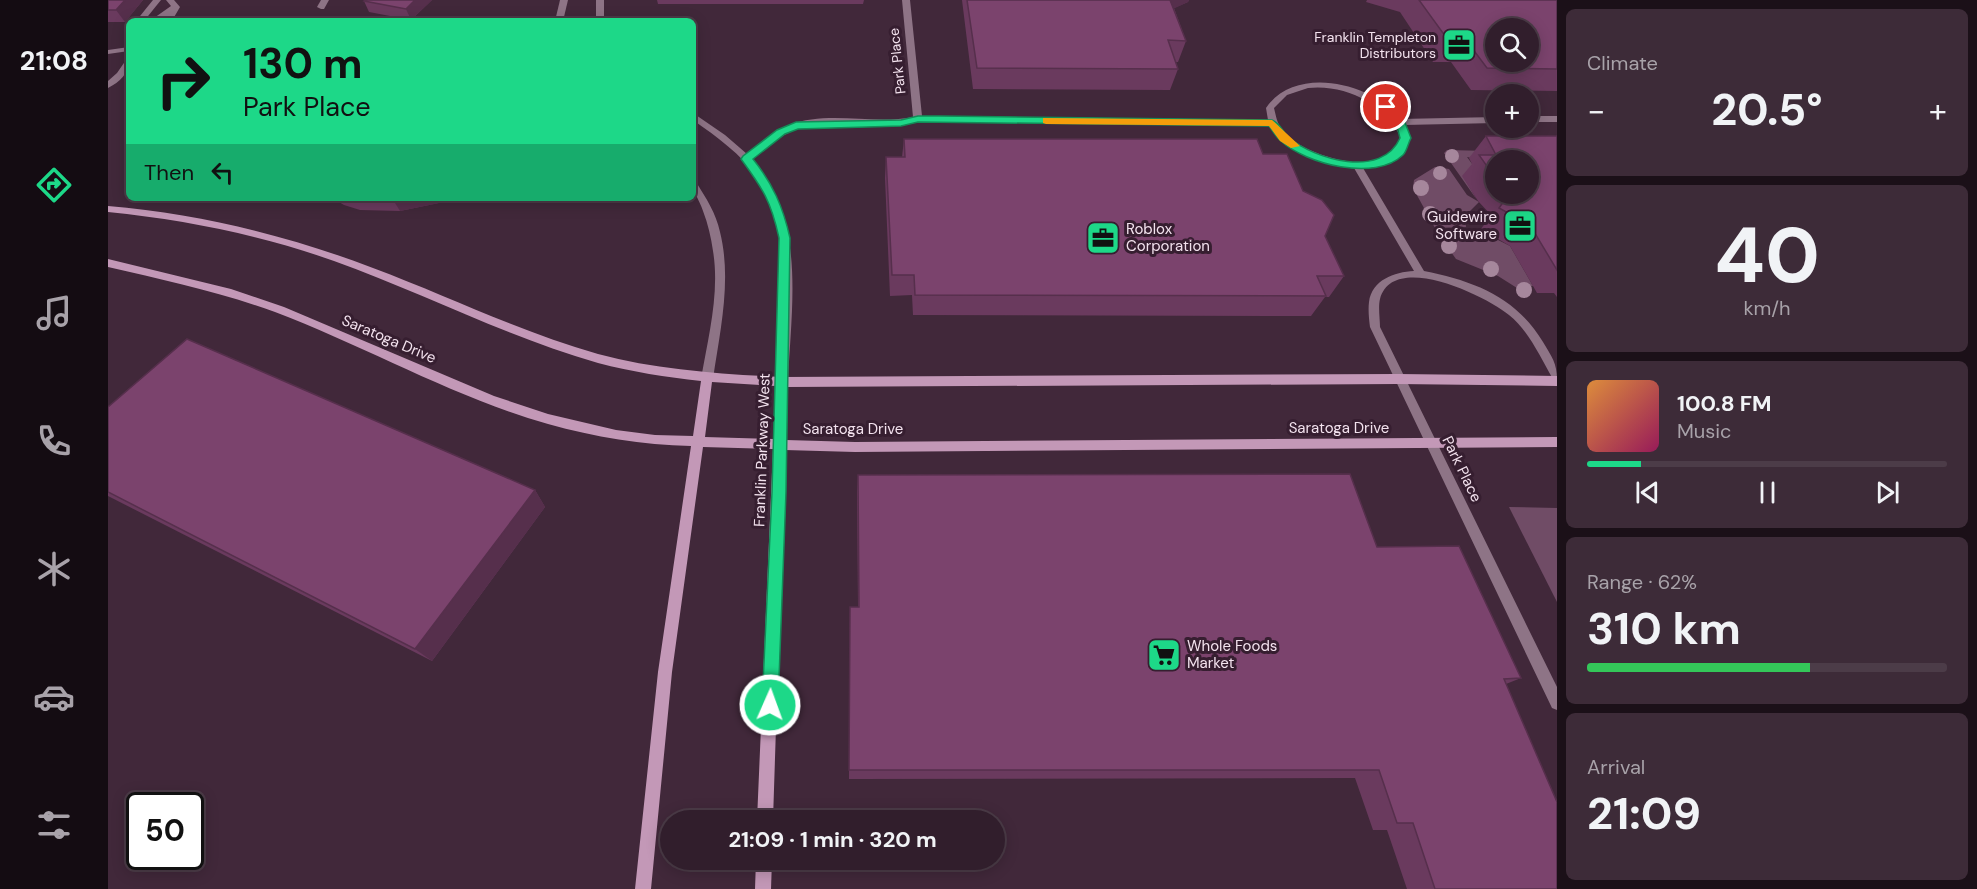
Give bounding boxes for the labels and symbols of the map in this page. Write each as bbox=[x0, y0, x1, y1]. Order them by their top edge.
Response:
street label: Park Place bbox=[885, 27, 909, 95]
office icon: Franklin Templeton Distributors bbox=[1441, 27, 1477, 63]
place label: Franklin Templeton Distributors bbox=[1314, 28, 1436, 62]
pin bbox=[1360, 81, 1411, 132]
place label: Guidewire Software bbox=[1427, 207, 1497, 244]
office icon: Guidewire Software bbox=[1502, 208, 1538, 244]
place label: Roblox Corporation bbox=[1126, 219, 1210, 256]
office icon: Roblox Corporation bbox=[1085, 220, 1121, 256]
street label: Saratoga Drive bbox=[339, 310, 439, 368]
street label: Franklin Parkway West bbox=[749, 373, 775, 527]
street label: Saratoga Drive bbox=[1289, 418, 1389, 438]
street label: Saratoga Drive bbox=[803, 419, 903, 439]
street label: Park Place bbox=[1437, 433, 1487, 505]
place label: Whole Foods Market bbox=[1187, 636, 1277, 673]
supermarket icon: Whole Foods Market bbox=[1146, 637, 1182, 673]
position arrow bbox=[738, 673, 802, 737]
speed limit sign: 50 bbox=[126, 792, 204, 870]

